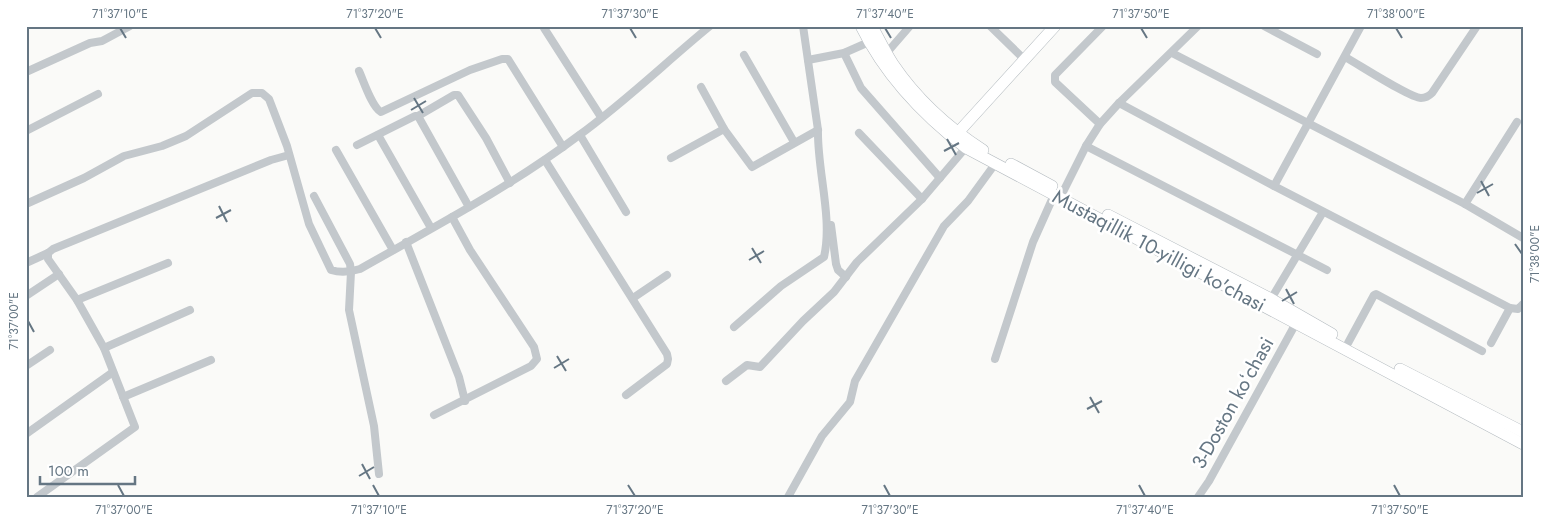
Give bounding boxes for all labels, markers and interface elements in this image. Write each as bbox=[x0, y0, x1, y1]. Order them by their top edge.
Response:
text: 71°37'10"E bbox=[92, 5, 148, 23]
text: 71°37'20"E bbox=[346, 5, 404, 23]
text: 71°37'30"E bbox=[601, 5, 659, 23]
text: 71°37'40"E bbox=[856, 5, 914, 23]
text: 71°37'50"E bbox=[1112, 5, 1170, 23]
text: 71°38'00"E bbox=[1367, 5, 1425, 23]
street label: Mustaqillik 10-yilligi ko'chasi bbox=[1047, 182, 1271, 320]
text: 71°38'00"E bbox=[1526, 225, 1544, 283]
text: 71°37'00"E bbox=[5, 292, 23, 350]
street label: 3-Doston koʻchasi bbox=[1185, 332, 1281, 474]
scale bar bbox=[40, 453, 135, 485]
text: 100 m bbox=[48, 460, 89, 482]
text: 71°37'00"E bbox=[95, 501, 153, 519]
text: 71°37'10"E bbox=[351, 501, 407, 519]
text: 71°37'20"E bbox=[606, 501, 664, 519]
text: 71°37'30"E bbox=[861, 501, 919, 519]
text: 71°37'40"E bbox=[1116, 501, 1174, 519]
text: 71°37'50"E bbox=[1371, 501, 1429, 519]

